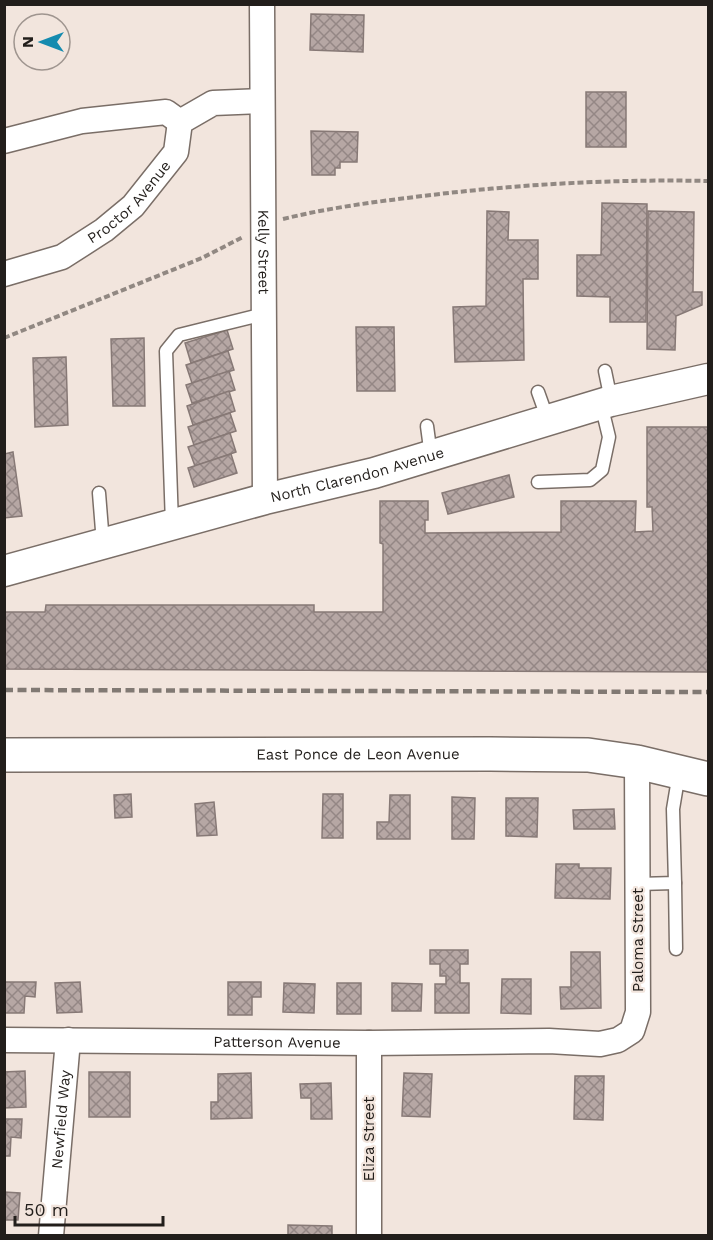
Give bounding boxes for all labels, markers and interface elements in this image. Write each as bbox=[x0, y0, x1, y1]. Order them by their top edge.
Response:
north arrow bbox=[12, 12, 72, 72]
text: N bbox=[18, 36, 37, 48]
street label: Proctor Avenue bbox=[84, 157, 175, 247]
street label: Kelly Street bbox=[254, 210, 273, 295]
street label: North Clarendon Avenue bbox=[269, 443, 446, 506]
street label: East Ponce de Leon Avenue bbox=[256, 745, 460, 763]
street label: Paloma Street bbox=[629, 887, 647, 992]
street label: Patterson Avenue bbox=[213, 1033, 341, 1052]
street label: Newfield Way bbox=[48, 1069, 74, 1169]
street label: Eliza Street bbox=[360, 1096, 378, 1181]
scale bar bbox=[15, 1189, 164, 1227]
text: 50 m bbox=[24, 1199, 69, 1220]

